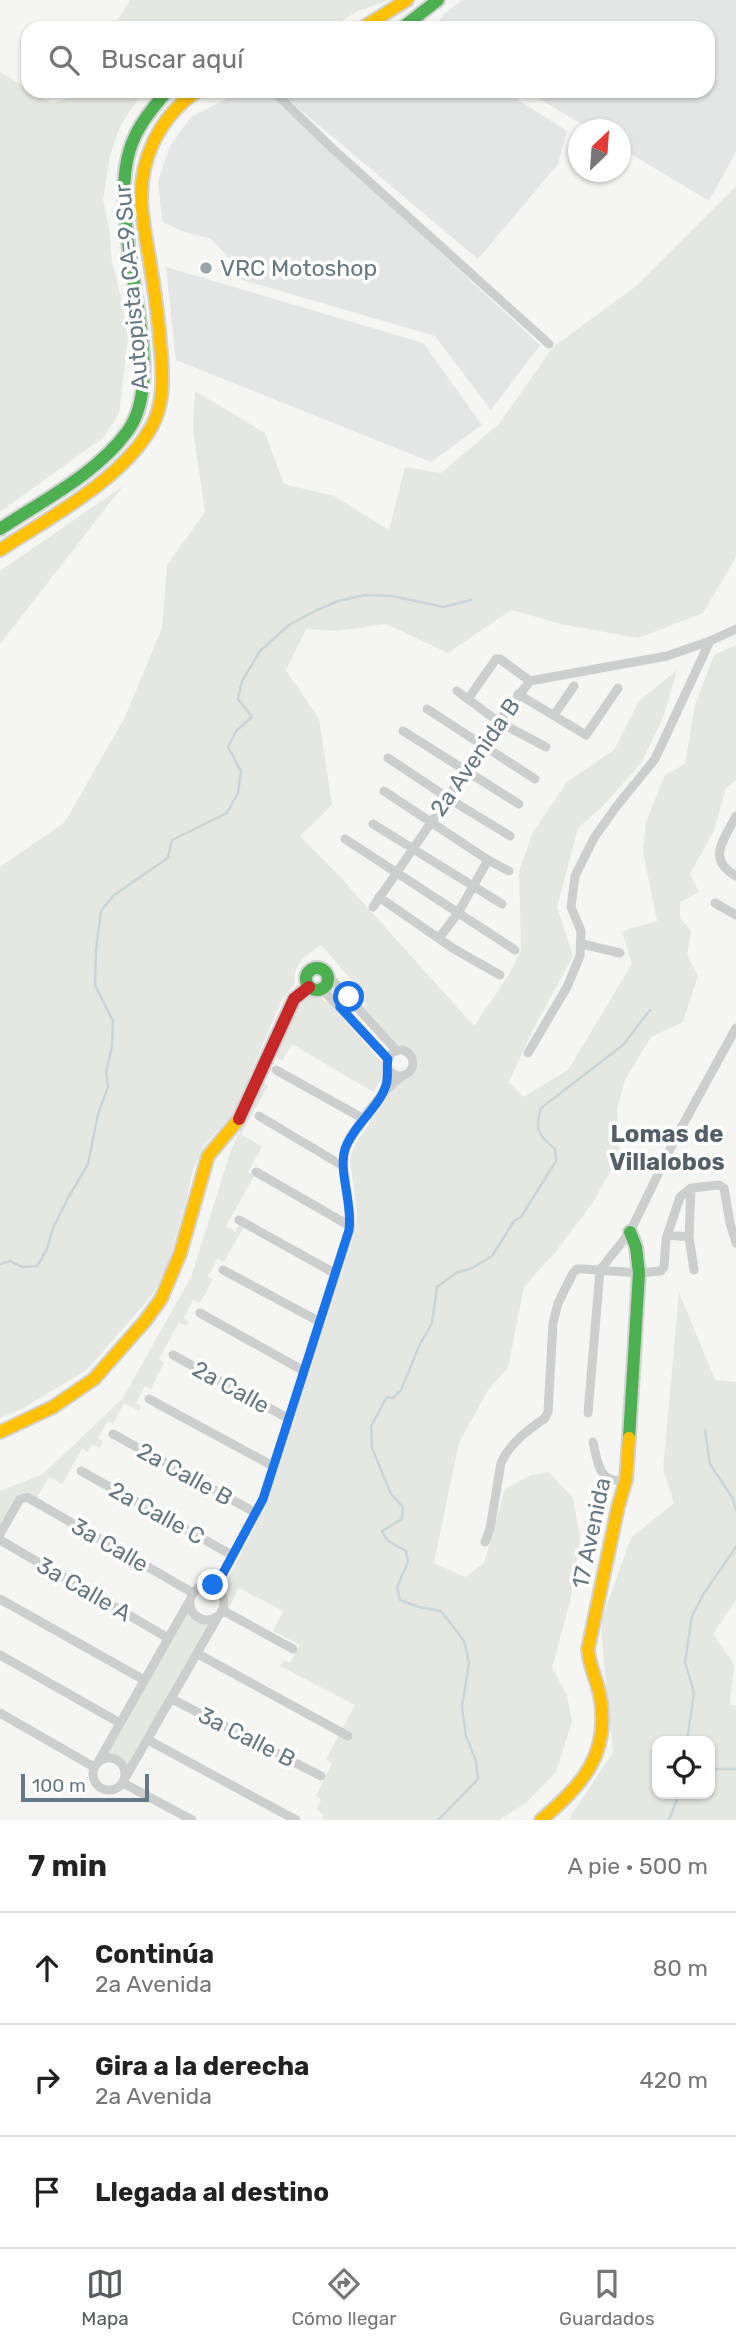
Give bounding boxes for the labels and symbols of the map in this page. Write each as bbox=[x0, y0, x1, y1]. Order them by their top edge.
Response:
north arrow bbox=[568, 119, 631, 182]
street label: Autopista CA-9 Sur bbox=[108, 183, 154, 391]
place label: VRC Motoshop bbox=[220, 254, 377, 282]
marker: VRC Motoshop bbox=[198, 260, 214, 276]
street label: 2a Avenida B bbox=[424, 692, 526, 822]
route start bbox=[333, 981, 364, 1012]
district label: Lomas de Villalobos bbox=[609, 1120, 725, 1176]
street label: 2a Calle bbox=[188, 1354, 274, 1420]
street label: 2a Calle B bbox=[132, 1436, 238, 1512]
street label: 2a Calle C bbox=[104, 1475, 210, 1551]
street label: 17 Avenida bbox=[566, 1475, 616, 1591]
street label: 3a Calle bbox=[67, 1512, 153, 1578]
street label: 3a Calle A bbox=[32, 1551, 136, 1627]
route end bbox=[197, 1569, 228, 1600]
street label: 3a Calle B bbox=[194, 1701, 300, 1773]
scale bar bbox=[21, 1771, 149, 1803]

